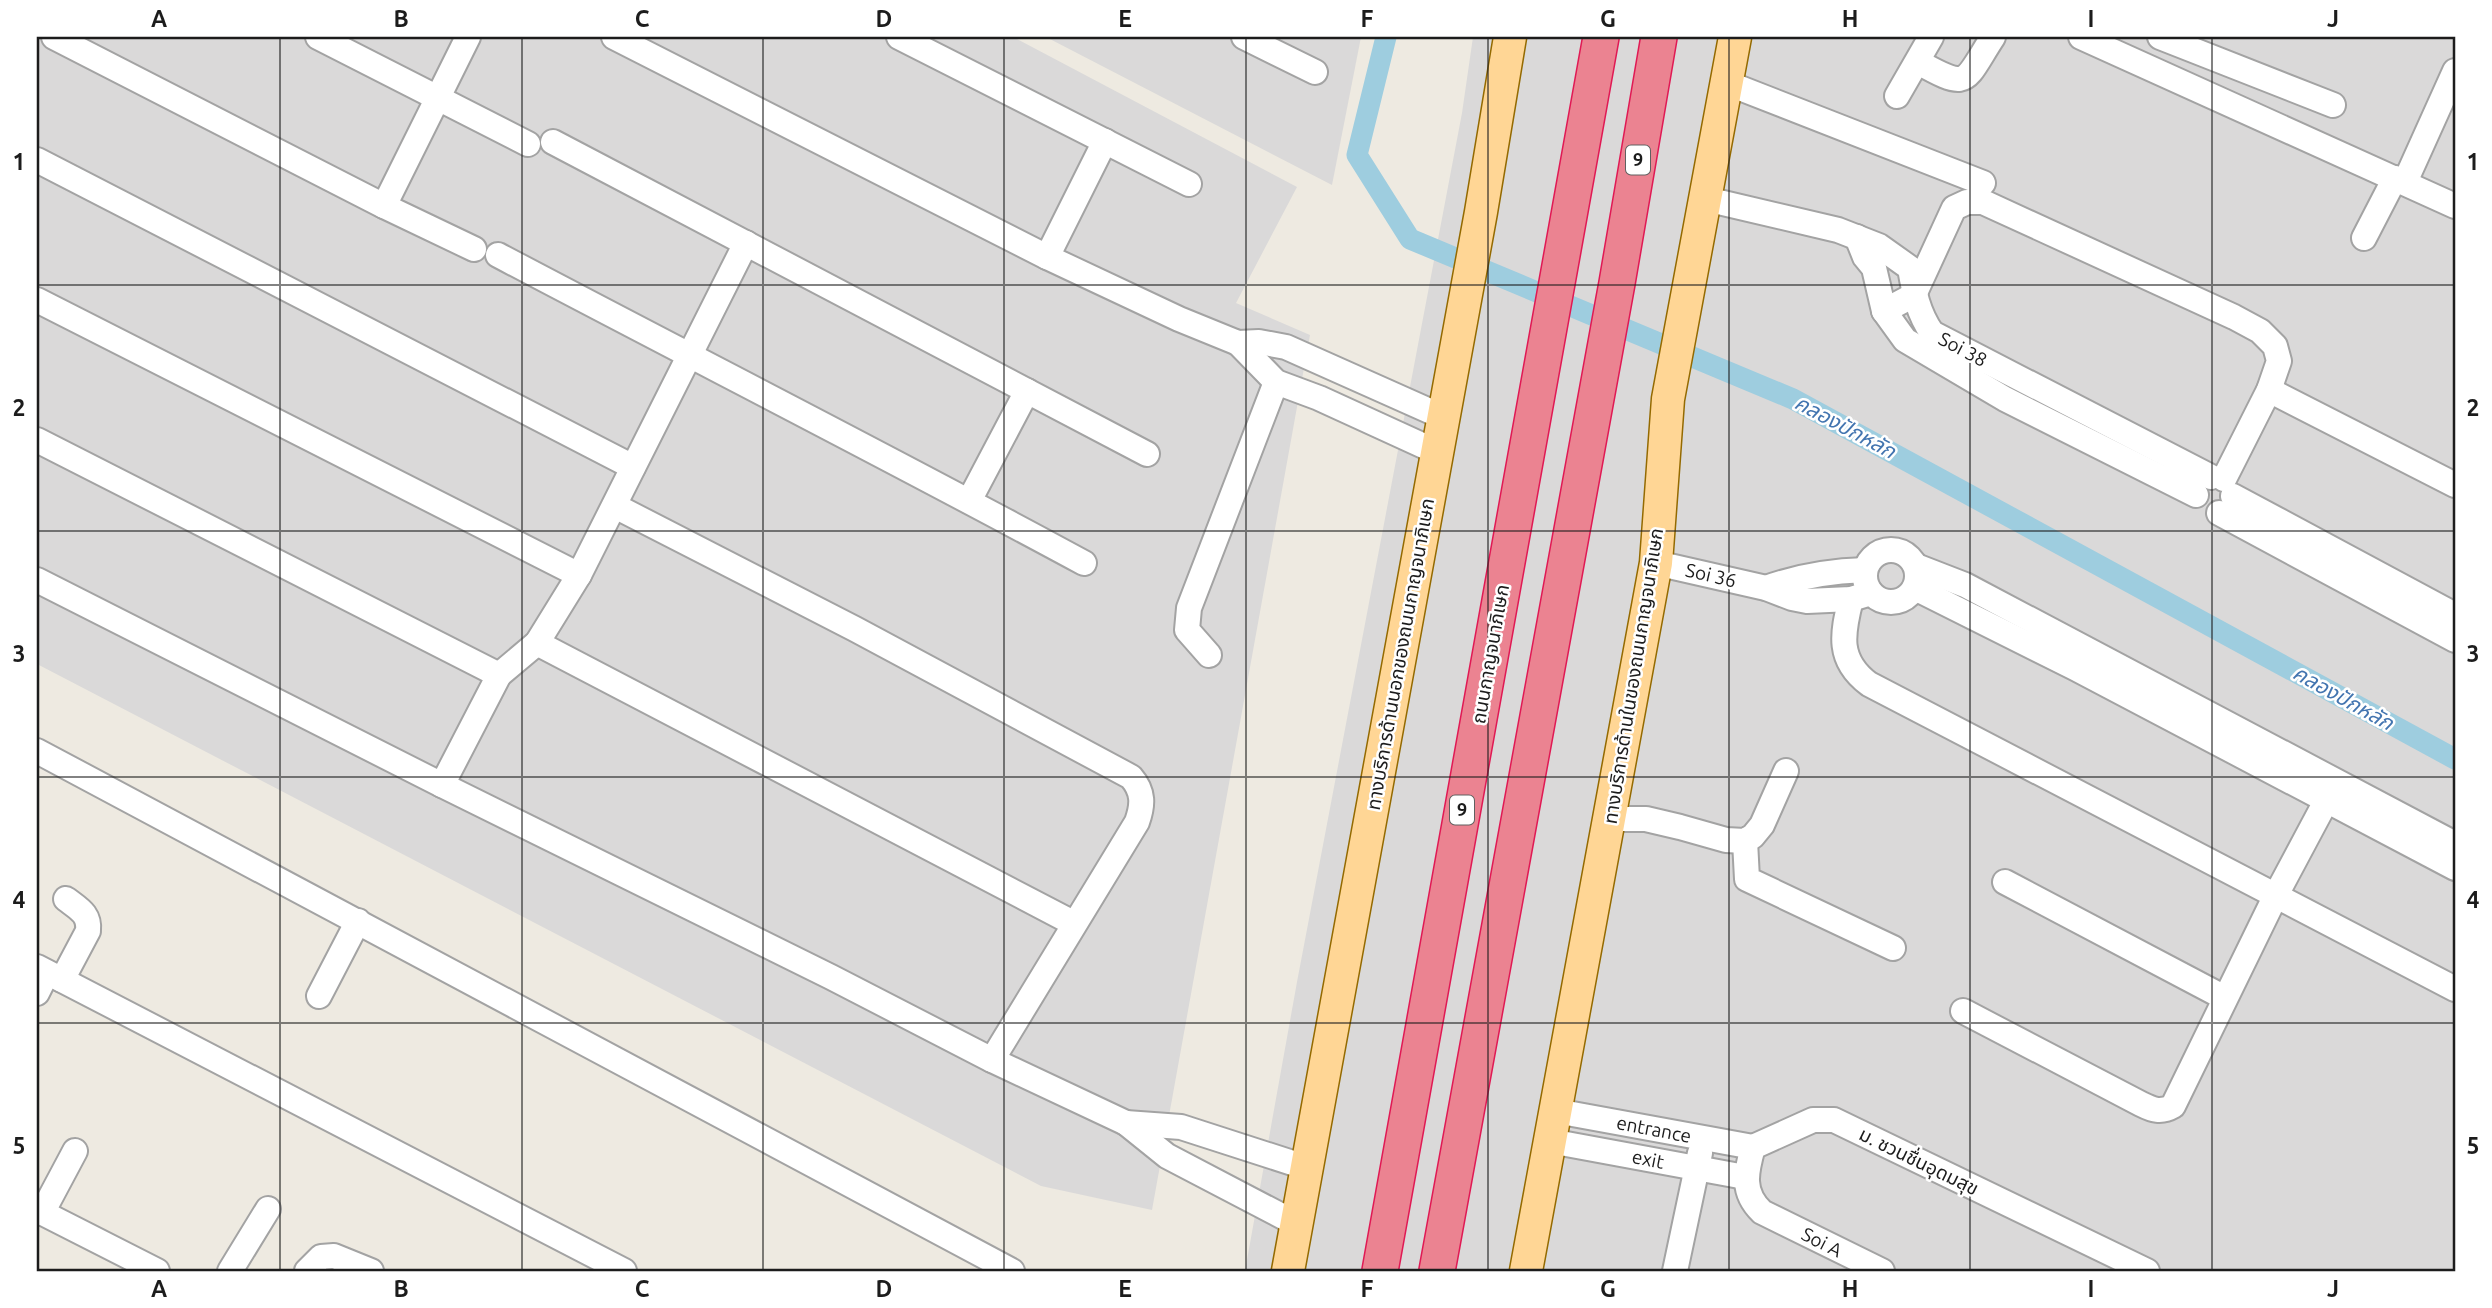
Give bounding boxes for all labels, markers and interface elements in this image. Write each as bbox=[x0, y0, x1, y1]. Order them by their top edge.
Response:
text: A bbox=[151, 6, 167, 31]
text: B bbox=[393, 6, 409, 31]
text: C bbox=[635, 6, 650, 31]
text: D bbox=[876, 6, 892, 31]
text: E bbox=[1118, 6, 1132, 31]
text: F bbox=[1361, 6, 1374, 31]
text: G bbox=[1600, 6, 1616, 31]
text: H bbox=[1842, 6, 1858, 31]
text: I bbox=[2088, 6, 2094, 31]
text: J bbox=[2327, 6, 2339, 31]
road number: 9 bbox=[1626, 146, 1650, 174]
text: 1 bbox=[13, 149, 25, 174]
text: 1 bbox=[2467, 149, 2479, 174]
street label: Soi 38 bbox=[1935, 327, 1991, 371]
water label: คลองปักหลัก bbox=[1791, 390, 1901, 463]
text: 2 bbox=[13, 395, 25, 420]
text: 2 bbox=[2467, 395, 2479, 420]
street label: ทางบริการด้านนอกของถนนกาญจนาภิเษก bbox=[1362, 496, 1438, 812]
street label: ทางบริการด้านในของถนนกาญจนาภิเษก bbox=[1599, 527, 1667, 825]
street label: Soi 36 bbox=[1683, 558, 1739, 592]
street label: ถนนกาญจนาภิเษก bbox=[1467, 583, 1513, 725]
text: 3 bbox=[13, 641, 25, 666]
text: 3 bbox=[2467, 641, 2479, 666]
water label: คลองปักหลัก bbox=[2289, 660, 2399, 735]
road number: 9 bbox=[1450, 796, 1474, 824]
text: 4 bbox=[13, 887, 26, 912]
text: 4 bbox=[2467, 887, 2480, 912]
street label: entrance bbox=[1615, 1111, 1693, 1147]
street label: ม. ชวนชื่นอุดมสุข bbox=[1855, 1121, 1983, 1200]
text: 5 bbox=[13, 1133, 25, 1158]
text: 5 bbox=[2467, 1133, 2479, 1158]
street label: exit bbox=[1630, 1145, 1666, 1173]
street label: Soi A bbox=[1798, 1223, 1846, 1262]
text: A bbox=[151, 1276, 167, 1301]
text: B bbox=[393, 1276, 409, 1301]
text: C bbox=[635, 1276, 650, 1301]
text: D bbox=[876, 1276, 892, 1301]
text: E bbox=[1118, 1276, 1132, 1301]
text: F bbox=[1361, 1276, 1374, 1301]
text: G bbox=[1600, 1276, 1616, 1301]
text: H bbox=[1842, 1276, 1858, 1301]
text: I bbox=[2088, 1276, 2094, 1301]
text: J bbox=[2327, 1276, 2339, 1301]

